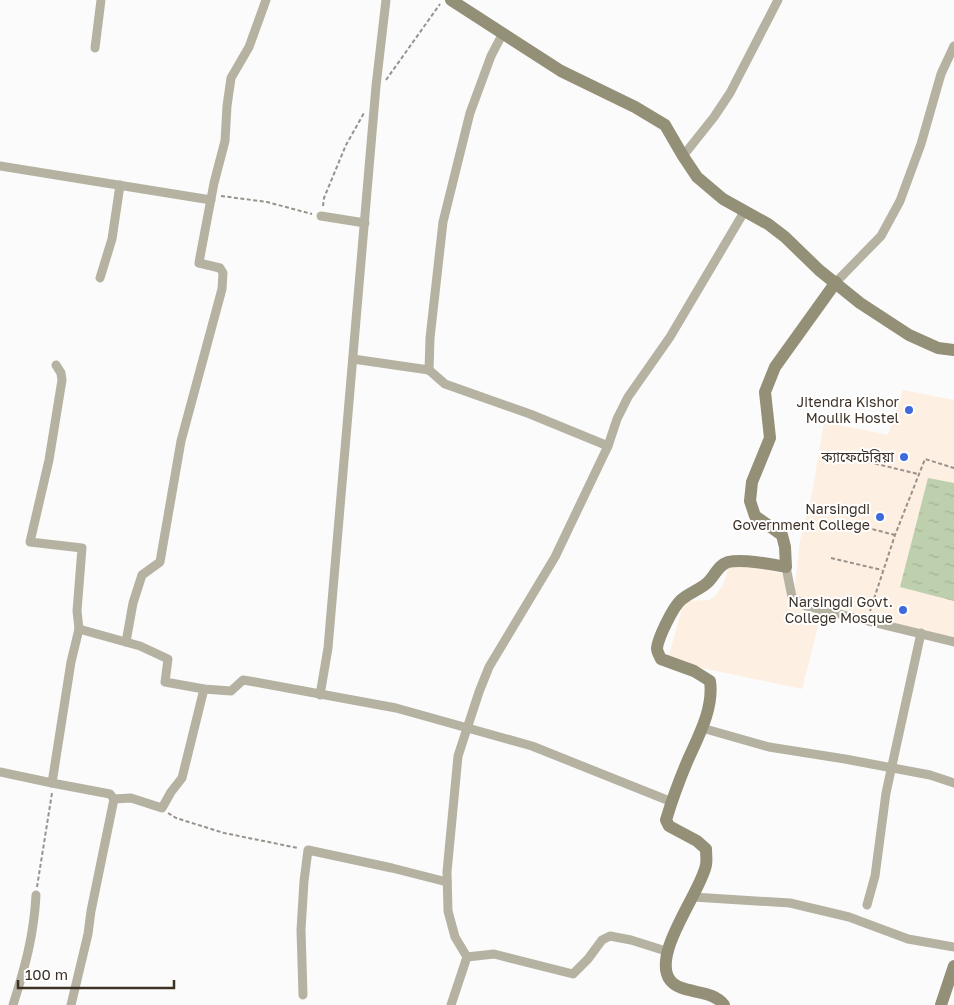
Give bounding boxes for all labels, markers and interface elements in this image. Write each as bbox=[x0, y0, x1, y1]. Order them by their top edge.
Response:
place label: Jitendra Kishor Moulik Hostel bbox=[797, 393, 900, 426]
marker: Jitendra Kishor Moulik Hostel bbox=[903, 404, 915, 416]
place label: ক্যাফেটেরিয়া bbox=[820, 448, 894, 465]
marker: ক্যাফেটেরিয়া bbox=[898, 451, 910, 463]
place label: Narsingdi Government College bbox=[733, 500, 870, 533]
marker: Narsingdi Government College bbox=[874, 511, 886, 523]
place label: Narsingdi Govt. College Mosque bbox=[785, 593, 893, 626]
marker: Narsingdi Govt. College Mosque bbox=[897, 604, 909, 616]
scale bar bbox=[18, 958, 174, 990]
text: 100 m bbox=[25, 965, 68, 983]

